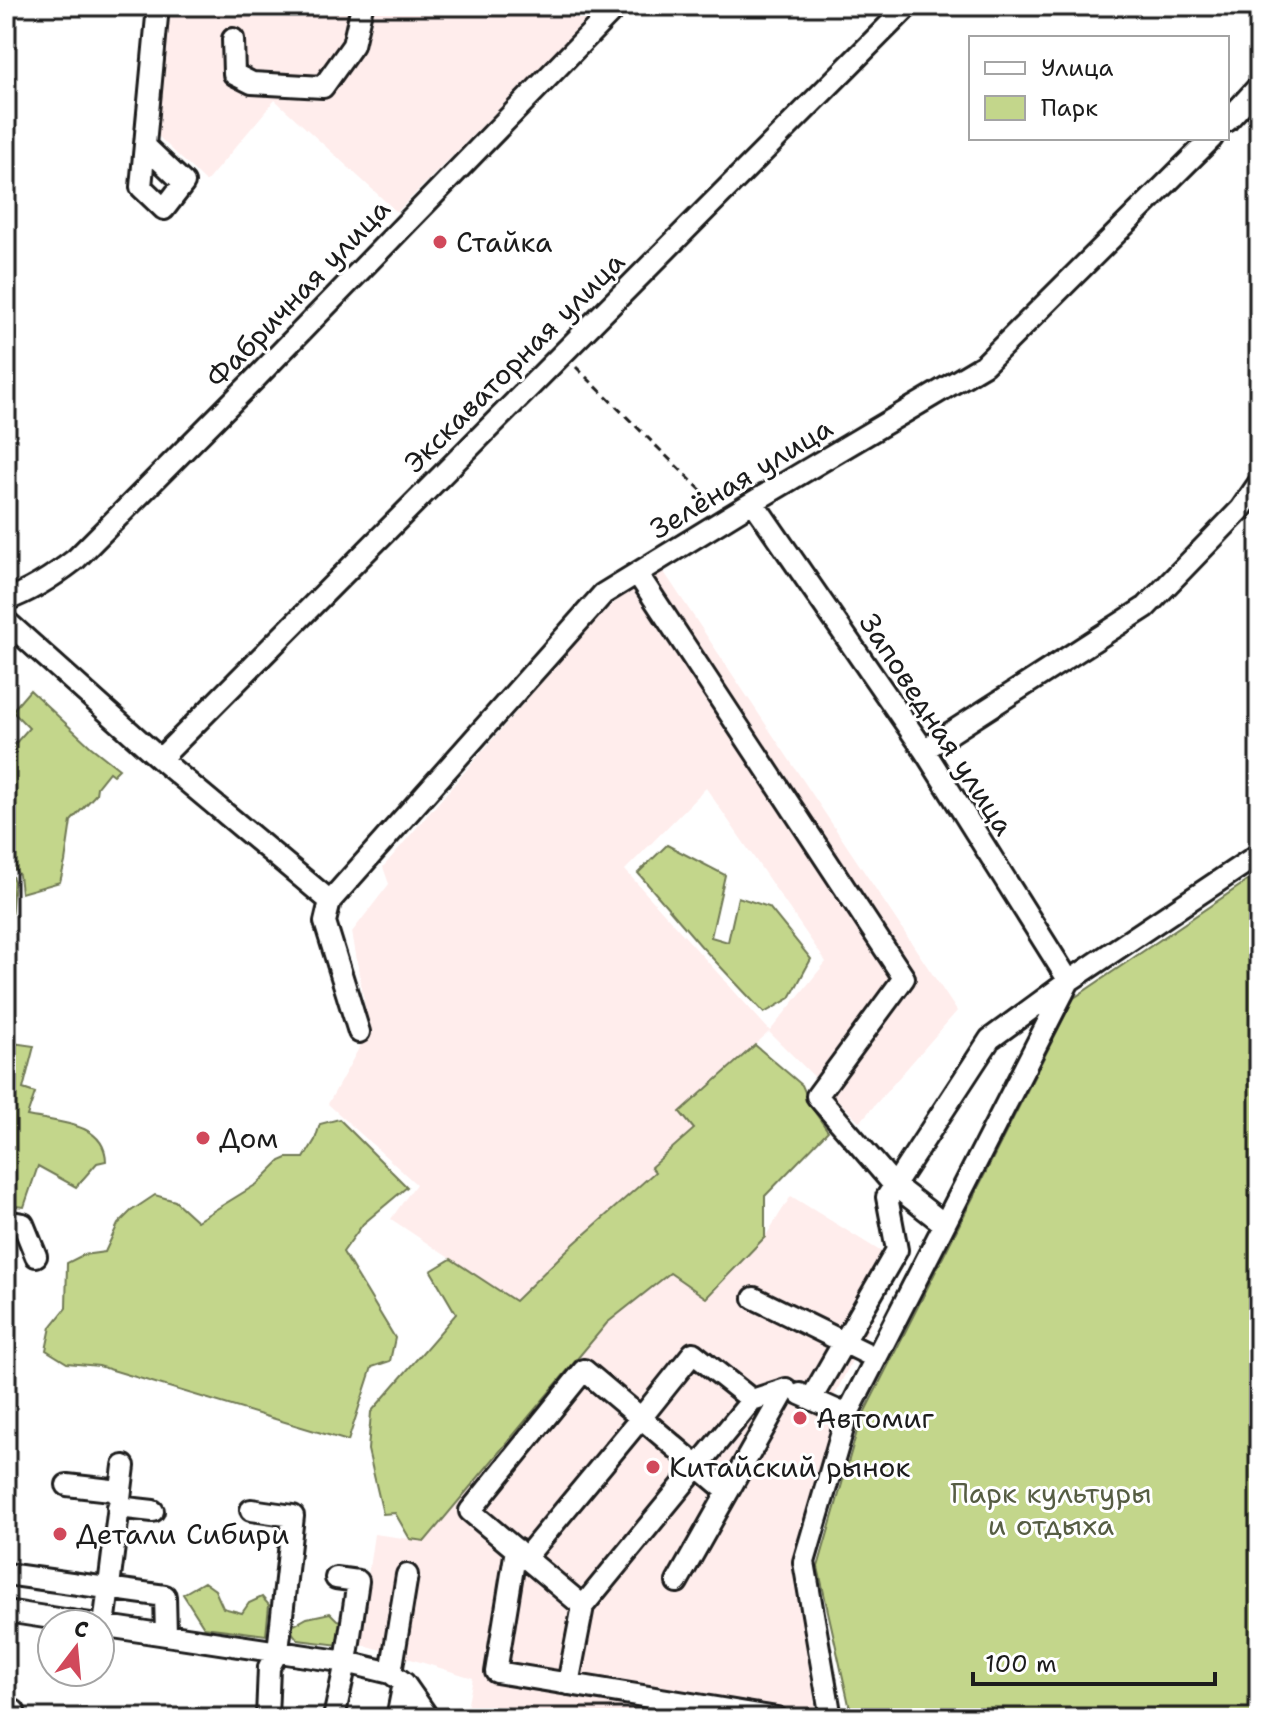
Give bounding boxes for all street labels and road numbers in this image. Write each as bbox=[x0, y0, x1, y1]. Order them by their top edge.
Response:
street label: Фабричная улица bbox=[198, 190, 398, 396]
street label: Экскаваторная улица bbox=[395, 243, 633, 481]
street label: Зелёная улица bbox=[643, 408, 839, 548]
street label: Заповедная улица bbox=[851, 606, 1023, 842]

